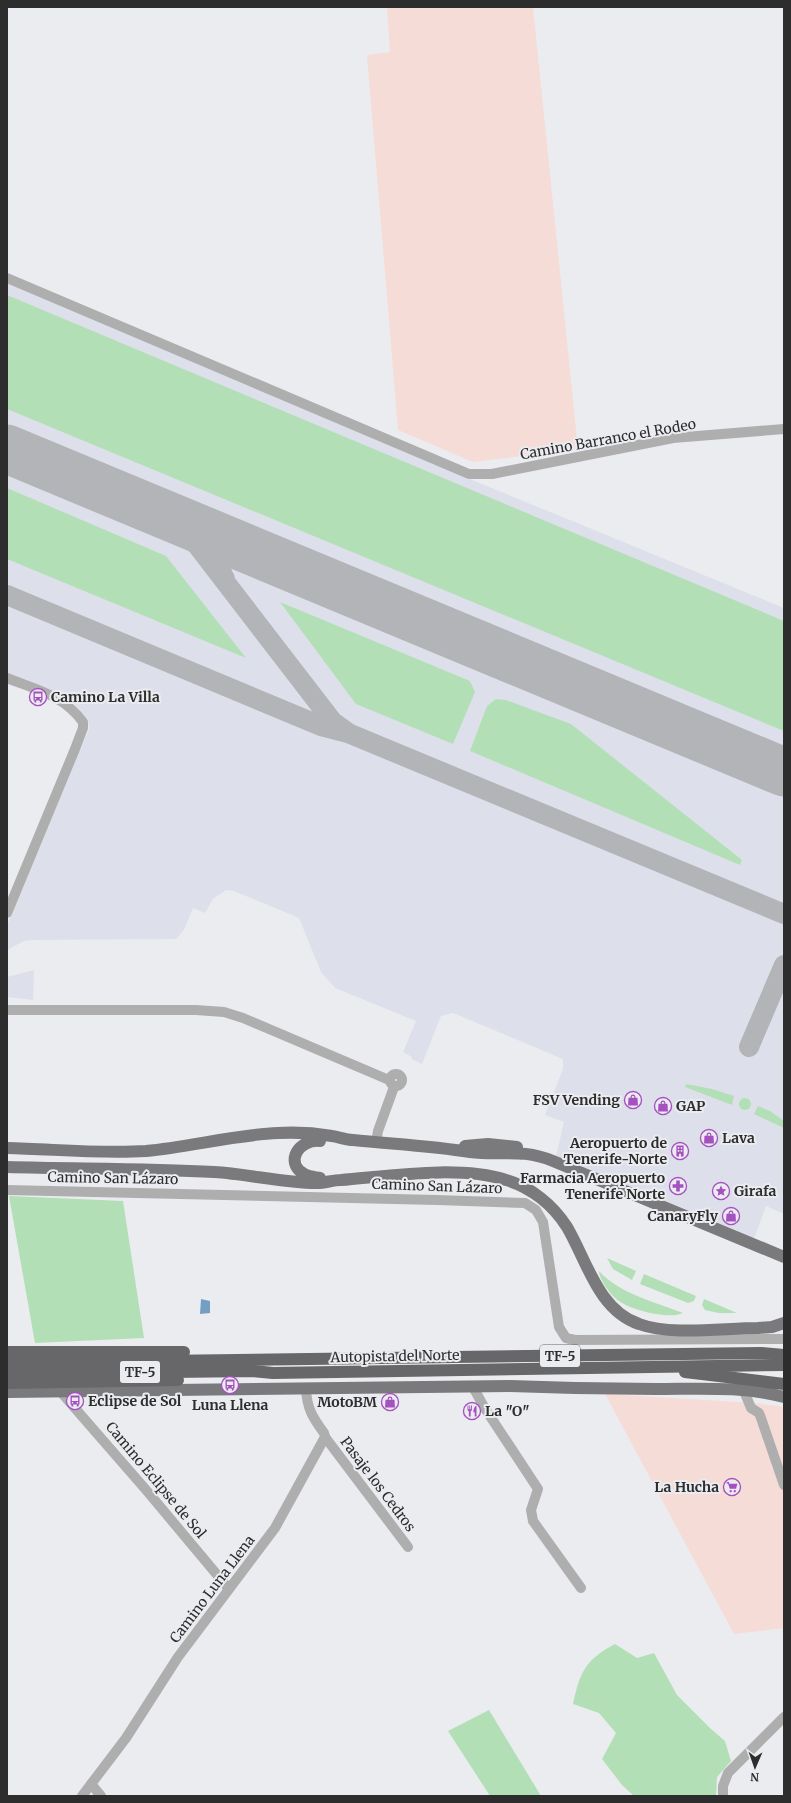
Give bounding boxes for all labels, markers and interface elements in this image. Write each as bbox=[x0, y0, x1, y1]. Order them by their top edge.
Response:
street label: Camino Barranco el Rodeo bbox=[519, 415, 697, 463]
bus stop icon: Camino La Villa bbox=[28, 687, 48, 707]
place label: Camino La Villa bbox=[51, 688, 160, 706]
shop icon: FSV Vending bbox=[623, 1090, 643, 1110]
place label: FSV Vending bbox=[533, 1091, 620, 1109]
shop icon: GAP bbox=[653, 1096, 673, 1116]
place label: GAP bbox=[676, 1097, 705, 1115]
shop icon: Lava bbox=[699, 1128, 719, 1148]
place label: Lava bbox=[722, 1129, 755, 1147]
place label: Aeropuerto de Tenerife-Norte bbox=[564, 1134, 667, 1168]
building icon: Aeropuerto de Tenerife-Norte bbox=[670, 1141, 690, 1161]
street label: Camino San Lázaro bbox=[48, 1168, 178, 1188]
place label: Farmacia Aeropuerto Tenerife Norte bbox=[520, 1169, 665, 1203]
street label: Camino San Lázaro bbox=[371, 1175, 503, 1197]
pharmacy icon: Farmacia Aeropuerto Tenerife Norte bbox=[668, 1176, 688, 1196]
place icon: Girafa bbox=[711, 1181, 731, 1201]
place label: Girafa bbox=[734, 1182, 777, 1200]
shop icon: CanaryFly bbox=[721, 1206, 741, 1226]
place label: CanaryFly bbox=[648, 1207, 719, 1225]
road number: TF-5 bbox=[540, 1345, 580, 1367]
street label: Autopista del Norte bbox=[329, 1346, 460, 1366]
road number: TF-5 bbox=[120, 1361, 160, 1383]
bus stop icon: Luna Llena bbox=[220, 1375, 240, 1395]
bus stop icon: Eclipse de Sol bbox=[65, 1391, 85, 1411]
place label: Eclipse de Sol bbox=[88, 1392, 182, 1410]
shop icon: MotoBM bbox=[380, 1392, 400, 1412]
place label: MotoBM bbox=[317, 1393, 378, 1411]
place label: Luna Llena bbox=[192, 1396, 268, 1414]
restaurant icon: La "O" bbox=[462, 1401, 482, 1421]
place label: La "O" bbox=[485, 1402, 530, 1420]
street label: Camino Eclipse de Sol bbox=[102, 1418, 210, 1543]
street label: Pasaje los Cedros bbox=[336, 1433, 420, 1535]
supermarket icon: La Hucha bbox=[722, 1477, 742, 1497]
place label: La Hucha bbox=[654, 1478, 719, 1496]
street label: Camino Luna Llena bbox=[166, 1531, 259, 1646]
north arrow bbox=[735, 1747, 775, 1787]
text: N bbox=[750, 1770, 759, 1784]

